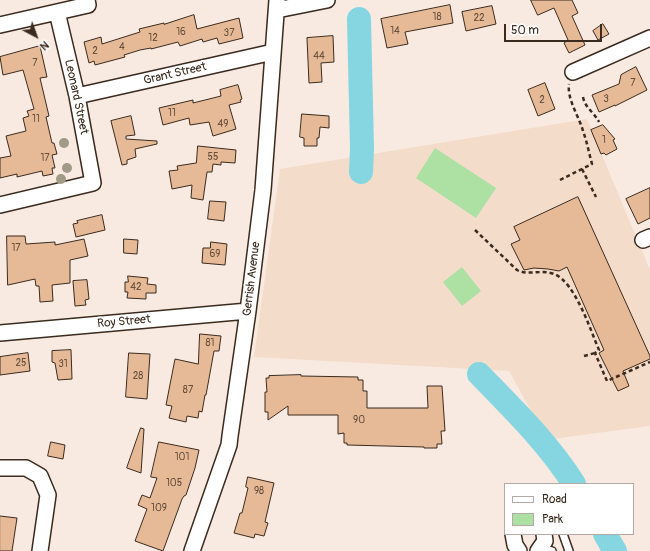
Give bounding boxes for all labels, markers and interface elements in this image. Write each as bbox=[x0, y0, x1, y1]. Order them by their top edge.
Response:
house number: 18 bbox=[433, 11, 441, 23]
house number: 22 bbox=[473, 12, 485, 24]
north arrow bbox=[16, 16, 56, 56]
scale bar bbox=[506, 16, 604, 42]
text: 50 m bbox=[511, 23, 539, 38]
house number: 14 bbox=[390, 25, 400, 37]
house number: 16 bbox=[176, 26, 186, 38]
house number: 37 bbox=[224, 27, 234, 39]
house number: 12 bbox=[148, 32, 158, 44]
text: N bbox=[37, 38, 51, 53]
house number: 4 bbox=[119, 41, 125, 53]
house number: 2 bbox=[92, 45, 98, 57]
house number: 44 bbox=[313, 50, 325, 62]
house number: 7 bbox=[32, 57, 38, 69]
street label: Leonard Street bbox=[61, 58, 91, 136]
street label: Grant Street bbox=[142, 60, 208, 88]
house number: 7 bbox=[630, 77, 636, 89]
house number: 3 bbox=[603, 93, 609, 105]
house number: 2 bbox=[539, 94, 545, 106]
house number: 11 bbox=[168, 107, 176, 119]
house number: 11 bbox=[32, 113, 40, 125]
house number: 49 bbox=[218, 118, 228, 130]
house number: 1 bbox=[602, 134, 606, 146]
house number: 55 bbox=[208, 151, 218, 163]
house number: 17 bbox=[40, 152, 50, 164]
street label: Gerrish Avenue bbox=[240, 241, 264, 317]
house number: 17 bbox=[11, 242, 21, 254]
house number: 69 bbox=[210, 248, 220, 260]
house number: 42 bbox=[130, 281, 142, 293]
street label: Roy Street bbox=[97, 312, 151, 332]
house number: 81 bbox=[206, 337, 214, 349]
house number: 25 bbox=[15, 357, 27, 369]
house number: 31 bbox=[58, 358, 68, 370]
house number: 28 bbox=[133, 370, 143, 382]
house number: 87 bbox=[183, 384, 193, 396]
house number: 90 bbox=[353, 414, 365, 426]
house number: 101 bbox=[175, 451, 189, 463]
house number: 105 bbox=[166, 477, 182, 489]
legend bbox=[504, 483, 634, 535]
house number: 98 bbox=[254, 485, 264, 497]
text: Road bbox=[542, 492, 567, 507]
house number: 109 bbox=[151, 502, 167, 514]
text: Park bbox=[542, 512, 563, 527]

